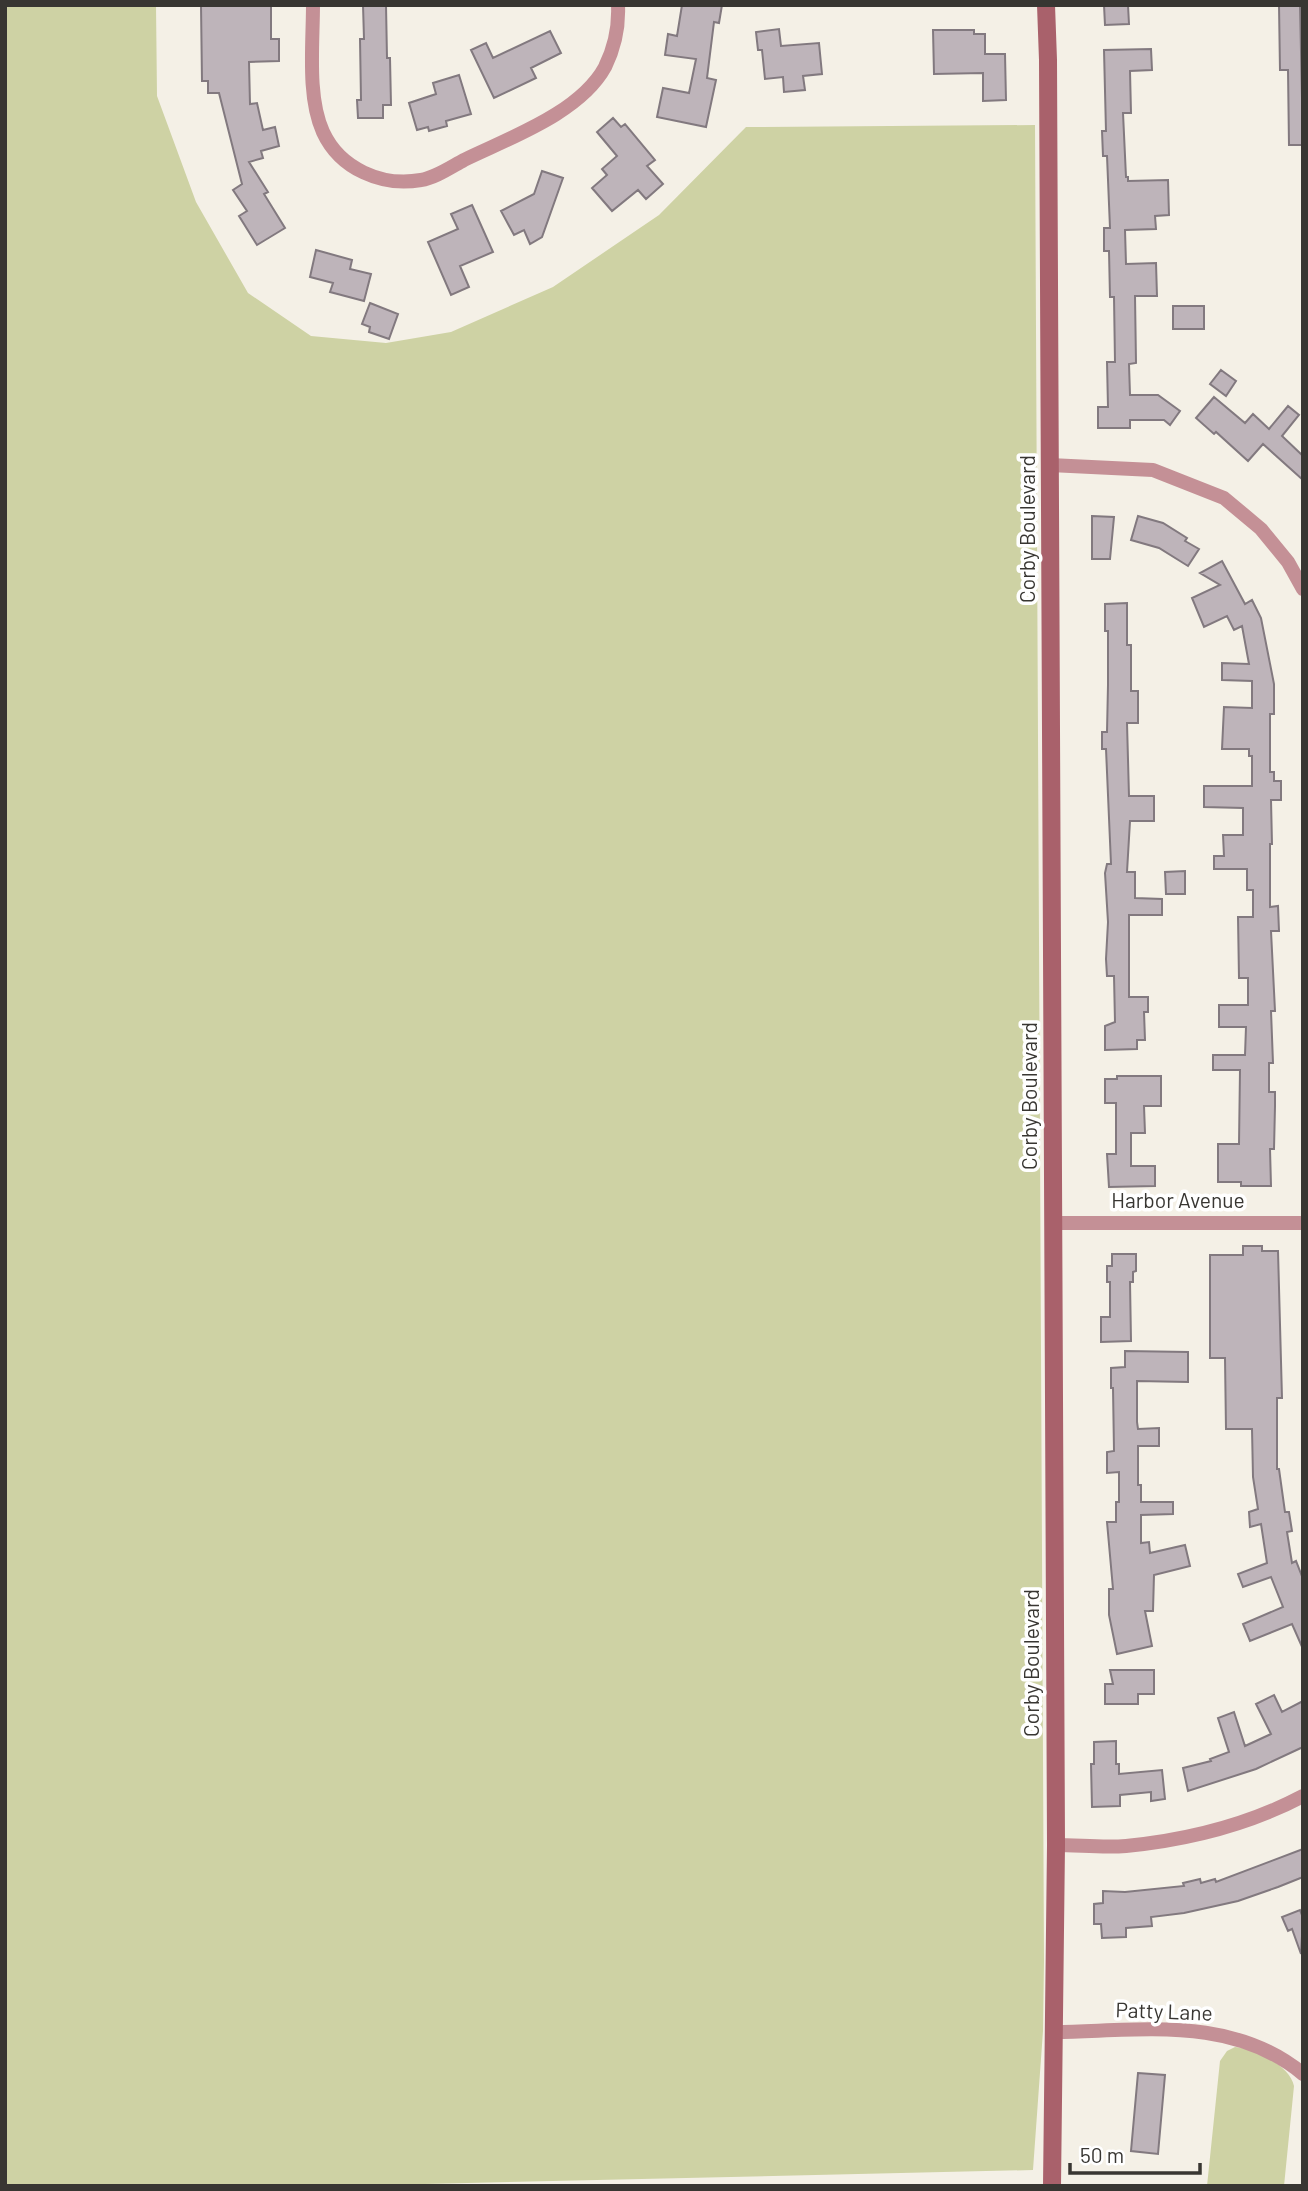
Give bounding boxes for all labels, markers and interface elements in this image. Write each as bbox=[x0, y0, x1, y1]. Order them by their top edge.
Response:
street label: Corby Boulevard bbox=[1014, 455, 1039, 603]
street label: Corby Boulevard bbox=[1016, 1022, 1041, 1170]
street label: Harbor Avenue bbox=[1111, 1187, 1245, 1212]
street label: Corby Boulevard bbox=[1018, 1589, 1043, 1737]
street label: Patty Lane bbox=[1115, 1996, 1213, 2025]
scale bar bbox=[1070, 2132, 1200, 2176]
text: 50 m bbox=[1080, 2142, 1124, 2167]

